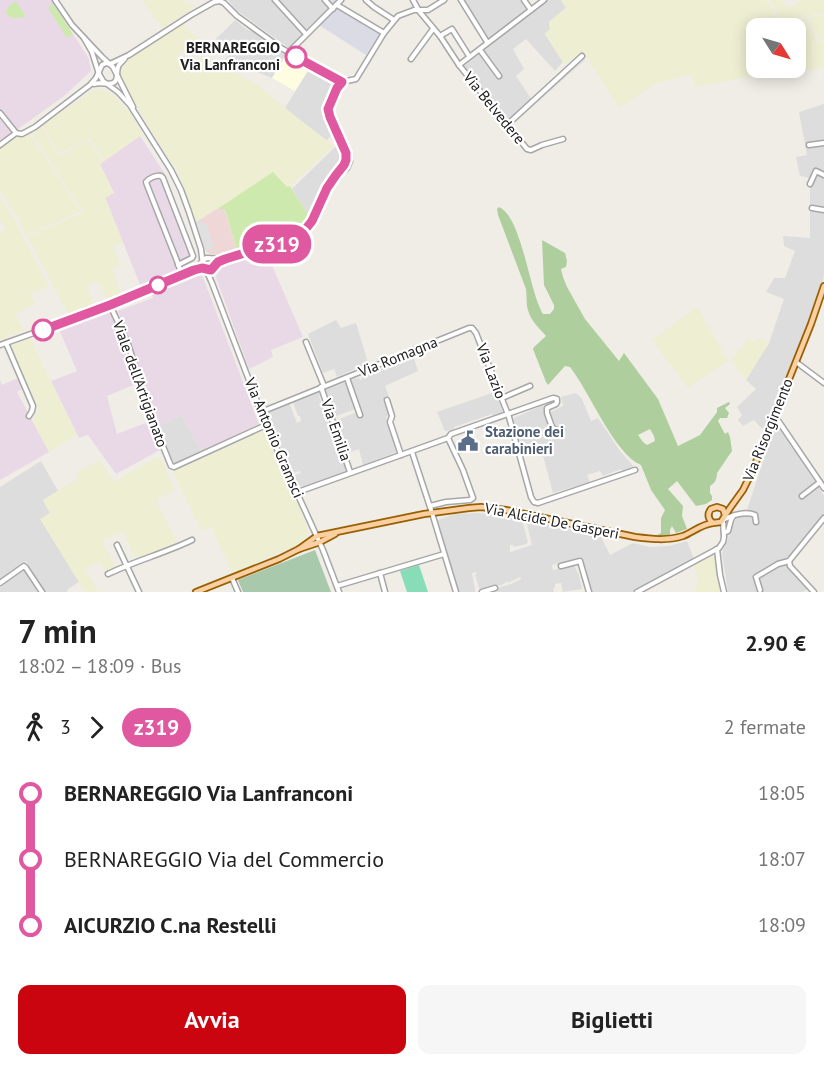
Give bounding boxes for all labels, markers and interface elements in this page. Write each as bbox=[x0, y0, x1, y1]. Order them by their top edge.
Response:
north arrow bbox=[746, 18, 806, 78]
map controls bbox=[746, 18, 806, 78]
place label: BERNAREGGIO Via Lanfranconi bbox=[179, 38, 280, 74]
marker: BERNAREGGIO Via Lanfranconi bbox=[285, 46, 307, 68]
street label: Via Belvedere bbox=[459, 67, 529, 148]
line badge: z319 bbox=[235, 224, 319, 264]
text: z319 bbox=[254, 231, 300, 258]
unlabelled marker bbox=[149, 276, 167, 294]
street label: Viale dell'Artigianato bbox=[108, 317, 172, 450]
unlabelled marker bbox=[32, 319, 54, 341]
street label: Via Romagna bbox=[355, 332, 440, 381]
street label: Via Lazio bbox=[472, 340, 511, 401]
street label: Via Antonio Gramsci bbox=[240, 374, 308, 501]
street label: Via Risorgimento bbox=[738, 376, 797, 485]
street label: Via Emilia bbox=[317, 396, 356, 463]
place label: Stazione dei carabinieri bbox=[485, 422, 564, 458]
public building icon: Stazione dei carabinieri bbox=[456, 429, 480, 453]
street label: Via Alcide De Gasperi bbox=[482, 498, 621, 543]
text: 7 min bbox=[18, 609, 97, 652]
text: 2.90 € bbox=[745, 629, 806, 657]
text: 18:02 – 18:09 · Bus bbox=[18, 653, 182, 679]
icon: walk bbox=[18, 711, 51, 744]
icon: forward bbox=[80, 711, 113, 744]
text: 3 bbox=[60, 714, 71, 740]
text: z319 bbox=[134, 714, 179, 741]
text: 2 fermate bbox=[724, 714, 806, 740]
text: BERNAREGGIO Via Lanfranconi bbox=[64, 779, 353, 807]
text: 18:05 bbox=[758, 780, 806, 806]
text: BERNAREGGIO Via del Commercio bbox=[64, 845, 384, 873]
text: 18:07 bbox=[758, 846, 806, 872]
text: AICURZIO C.na Restelli bbox=[64, 911, 277, 939]
text: 18:09 bbox=[758, 912, 806, 938]
button: Avvia bbox=[18, 985, 406, 1054]
button: Biglietti bbox=[418, 985, 806, 1054]

